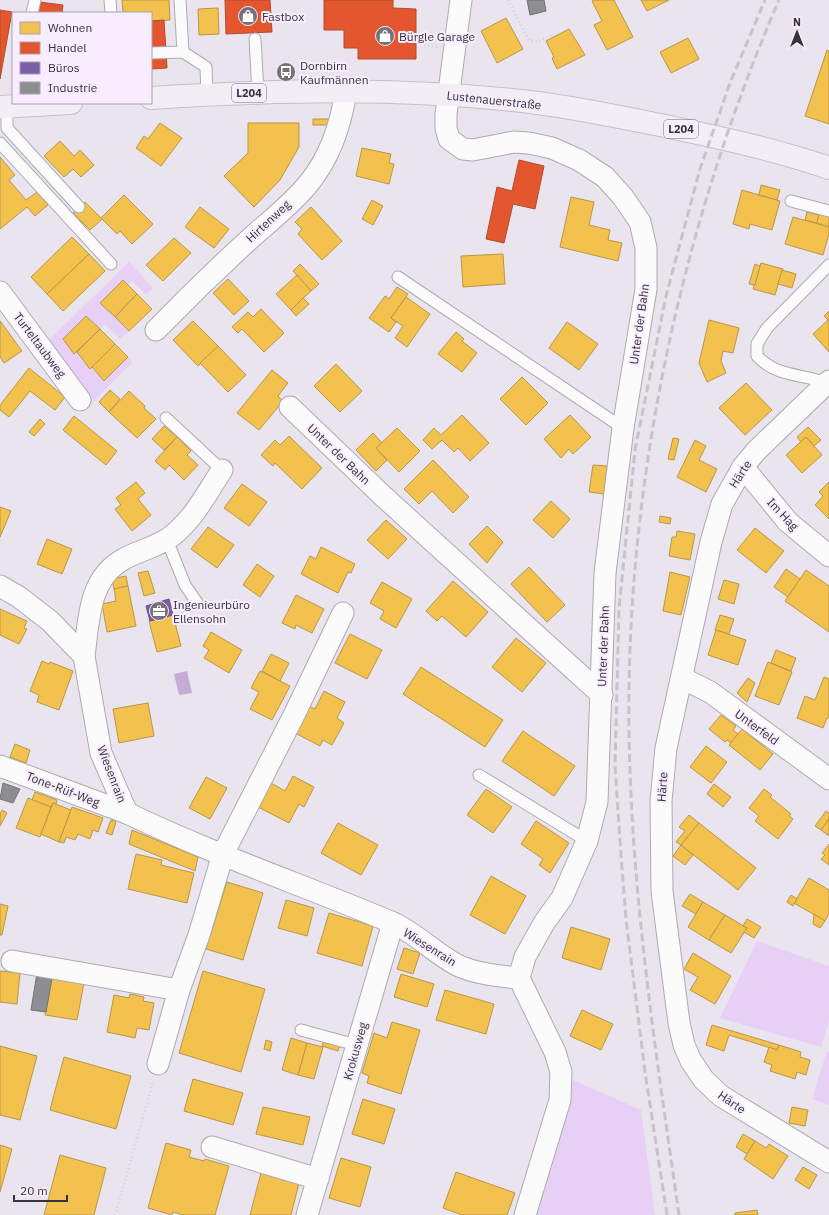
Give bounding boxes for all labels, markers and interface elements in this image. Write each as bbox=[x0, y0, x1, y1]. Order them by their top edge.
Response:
shop icon: Fastbox bbox=[237, 5, 259, 27]
place label: Fastbox bbox=[262, 9, 304, 24]
legend bbox=[12, 12, 152, 104]
north arrow bbox=[777, 12, 817, 52]
text: N bbox=[793, 15, 801, 29]
text: Wohnen bbox=[48, 20, 92, 35]
shop icon: Bürgle Garage bbox=[374, 25, 396, 47]
place label: Bürgle Garage bbox=[399, 29, 476, 44]
text: Handel bbox=[48, 40, 87, 55]
place label: Dornbirn Kaufmännen bbox=[300, 58, 368, 87]
text: Büros bbox=[48, 60, 80, 75]
bus stop icon: Dornbirn Kaufmännen bbox=[275, 61, 297, 83]
text: Industrie bbox=[48, 80, 98, 95]
road number: L204 bbox=[232, 84, 266, 102]
street label: Lustenauerstraße bbox=[446, 88, 543, 112]
road number: L204 bbox=[664, 120, 698, 138]
street label: Hirtenweg bbox=[243, 196, 294, 245]
street label: Unter der Bahn bbox=[626, 283, 652, 365]
street label: Turteltaubweg bbox=[11, 309, 70, 381]
street label: Unter der Bahn bbox=[304, 420, 374, 488]
street label: Härte bbox=[726, 457, 755, 491]
street label: Im Hag bbox=[764, 494, 802, 534]
place label: Ingenieurbüro Ellensohn bbox=[173, 597, 250, 626]
office icon: Ingenieurbüro Ellensohn bbox=[148, 600, 170, 622]
street label: Unter der Bahn bbox=[594, 605, 612, 687]
street label: Unterfeld bbox=[732, 706, 782, 748]
street label: Wiesenrain bbox=[94, 743, 130, 805]
street label: Tone-Rüf-Weg bbox=[24, 768, 103, 810]
street label: Härte bbox=[653, 771, 671, 803]
street label: Wiesenrain bbox=[401, 925, 459, 969]
street label: Krokusweg bbox=[340, 1020, 371, 1082]
street label: Härte bbox=[715, 1087, 749, 1117]
scale bar bbox=[14, 1177, 67, 1203]
text: 20 m bbox=[20, 1183, 48, 1198]

